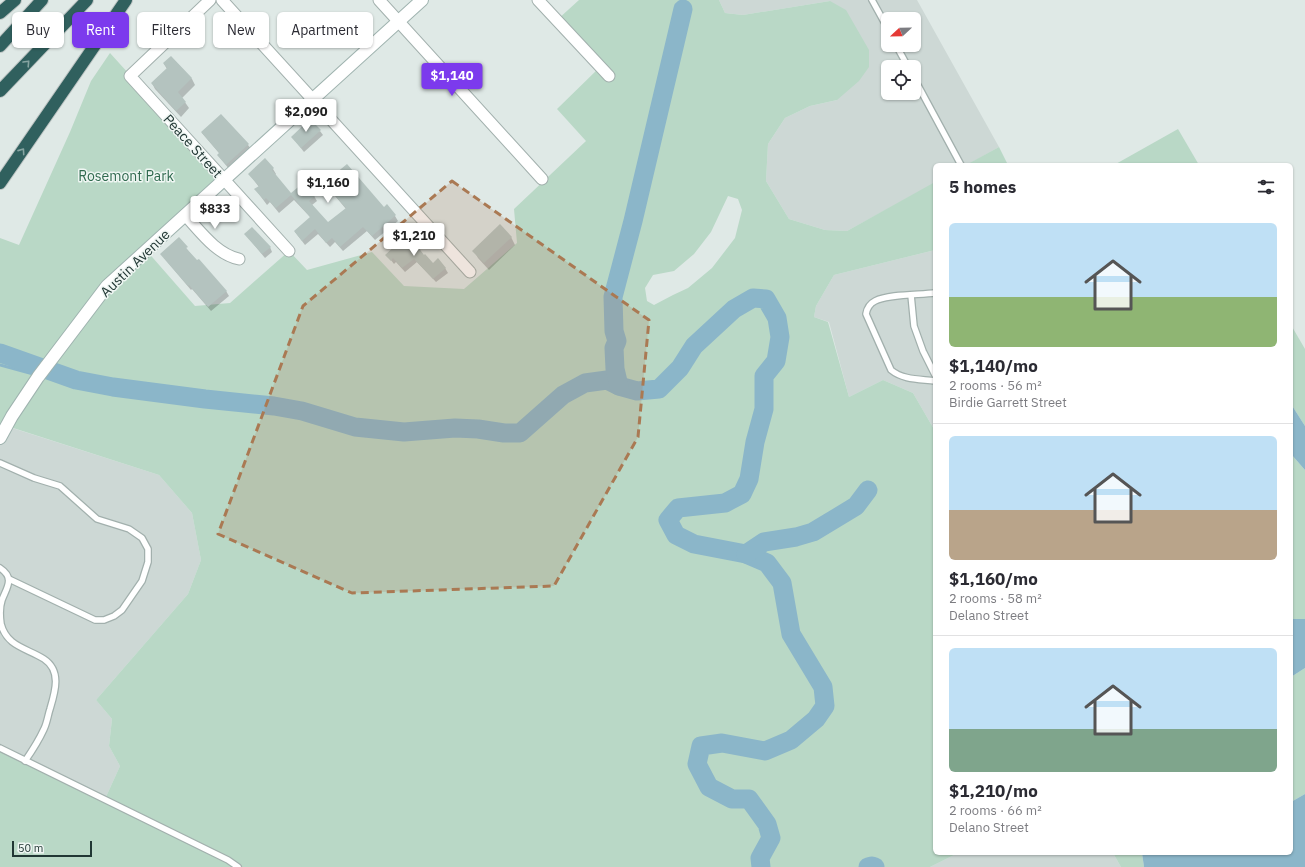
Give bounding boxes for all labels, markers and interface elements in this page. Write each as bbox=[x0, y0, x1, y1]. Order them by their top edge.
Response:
chip: Buy bbox=[12, 12, 64, 48]
chip: Rent bbox=[72, 12, 129, 48]
chip: Filters bbox=[137, 12, 205, 48]
chip: New bbox=[213, 12, 269, 48]
chip: Apartment bbox=[277, 12, 373, 48]
north arrow bbox=[881, 12, 921, 52]
map controls bbox=[881, 12, 921, 100]
one-way arrow bbox=[22, 60, 30, 68]
button: locate bbox=[881, 60, 921, 100]
pin: $1,140 bbox=[419, 63, 485, 97]
text: $1,140 bbox=[430, 67, 474, 84]
pin: $2,090 bbox=[273, 99, 339, 133]
text: $2,090 bbox=[284, 103, 328, 120]
street label: Peace Street bbox=[160, 110, 226, 182]
one-way arrow bbox=[17, 149, 24, 156]
park label: Rosemont Park bbox=[78, 167, 174, 185]
pin: $1,160 bbox=[295, 170, 361, 204]
text: $1,160 bbox=[306, 174, 350, 191]
text: 5 homes bbox=[949, 176, 1016, 198]
icon: filters bbox=[1255, 176, 1277, 198]
pin: $833 bbox=[191, 196, 239, 230]
text: $833 bbox=[199, 200, 231, 217]
pin: $1,210 bbox=[381, 223, 447, 257]
street label: Austin Avenue bbox=[96, 225, 174, 301]
text: $1,210 bbox=[392, 227, 436, 244]
icon: home bbox=[1077, 249, 1149, 321]
text: $1,140/mo bbox=[949, 355, 1038, 377]
text: 2 rooms · 56 m² bbox=[949, 377, 1042, 394]
text: Birdie Garrett Street bbox=[949, 394, 1067, 411]
icon: home bbox=[1077, 462, 1149, 534]
text: $1,160/mo bbox=[949, 568, 1038, 590]
text: 2 rooms · 58 m² bbox=[949, 590, 1042, 607]
text: Delano Street bbox=[949, 607, 1029, 624]
icon: home bbox=[1077, 674, 1149, 746]
text: $1,210/mo bbox=[949, 780, 1038, 802]
text: 2 rooms · 66 m² bbox=[949, 802, 1042, 819]
text: Delano Street bbox=[949, 819, 1029, 836]
scale bar bbox=[12, 839, 92, 858]
text: 50 m bbox=[18, 841, 43, 855]

